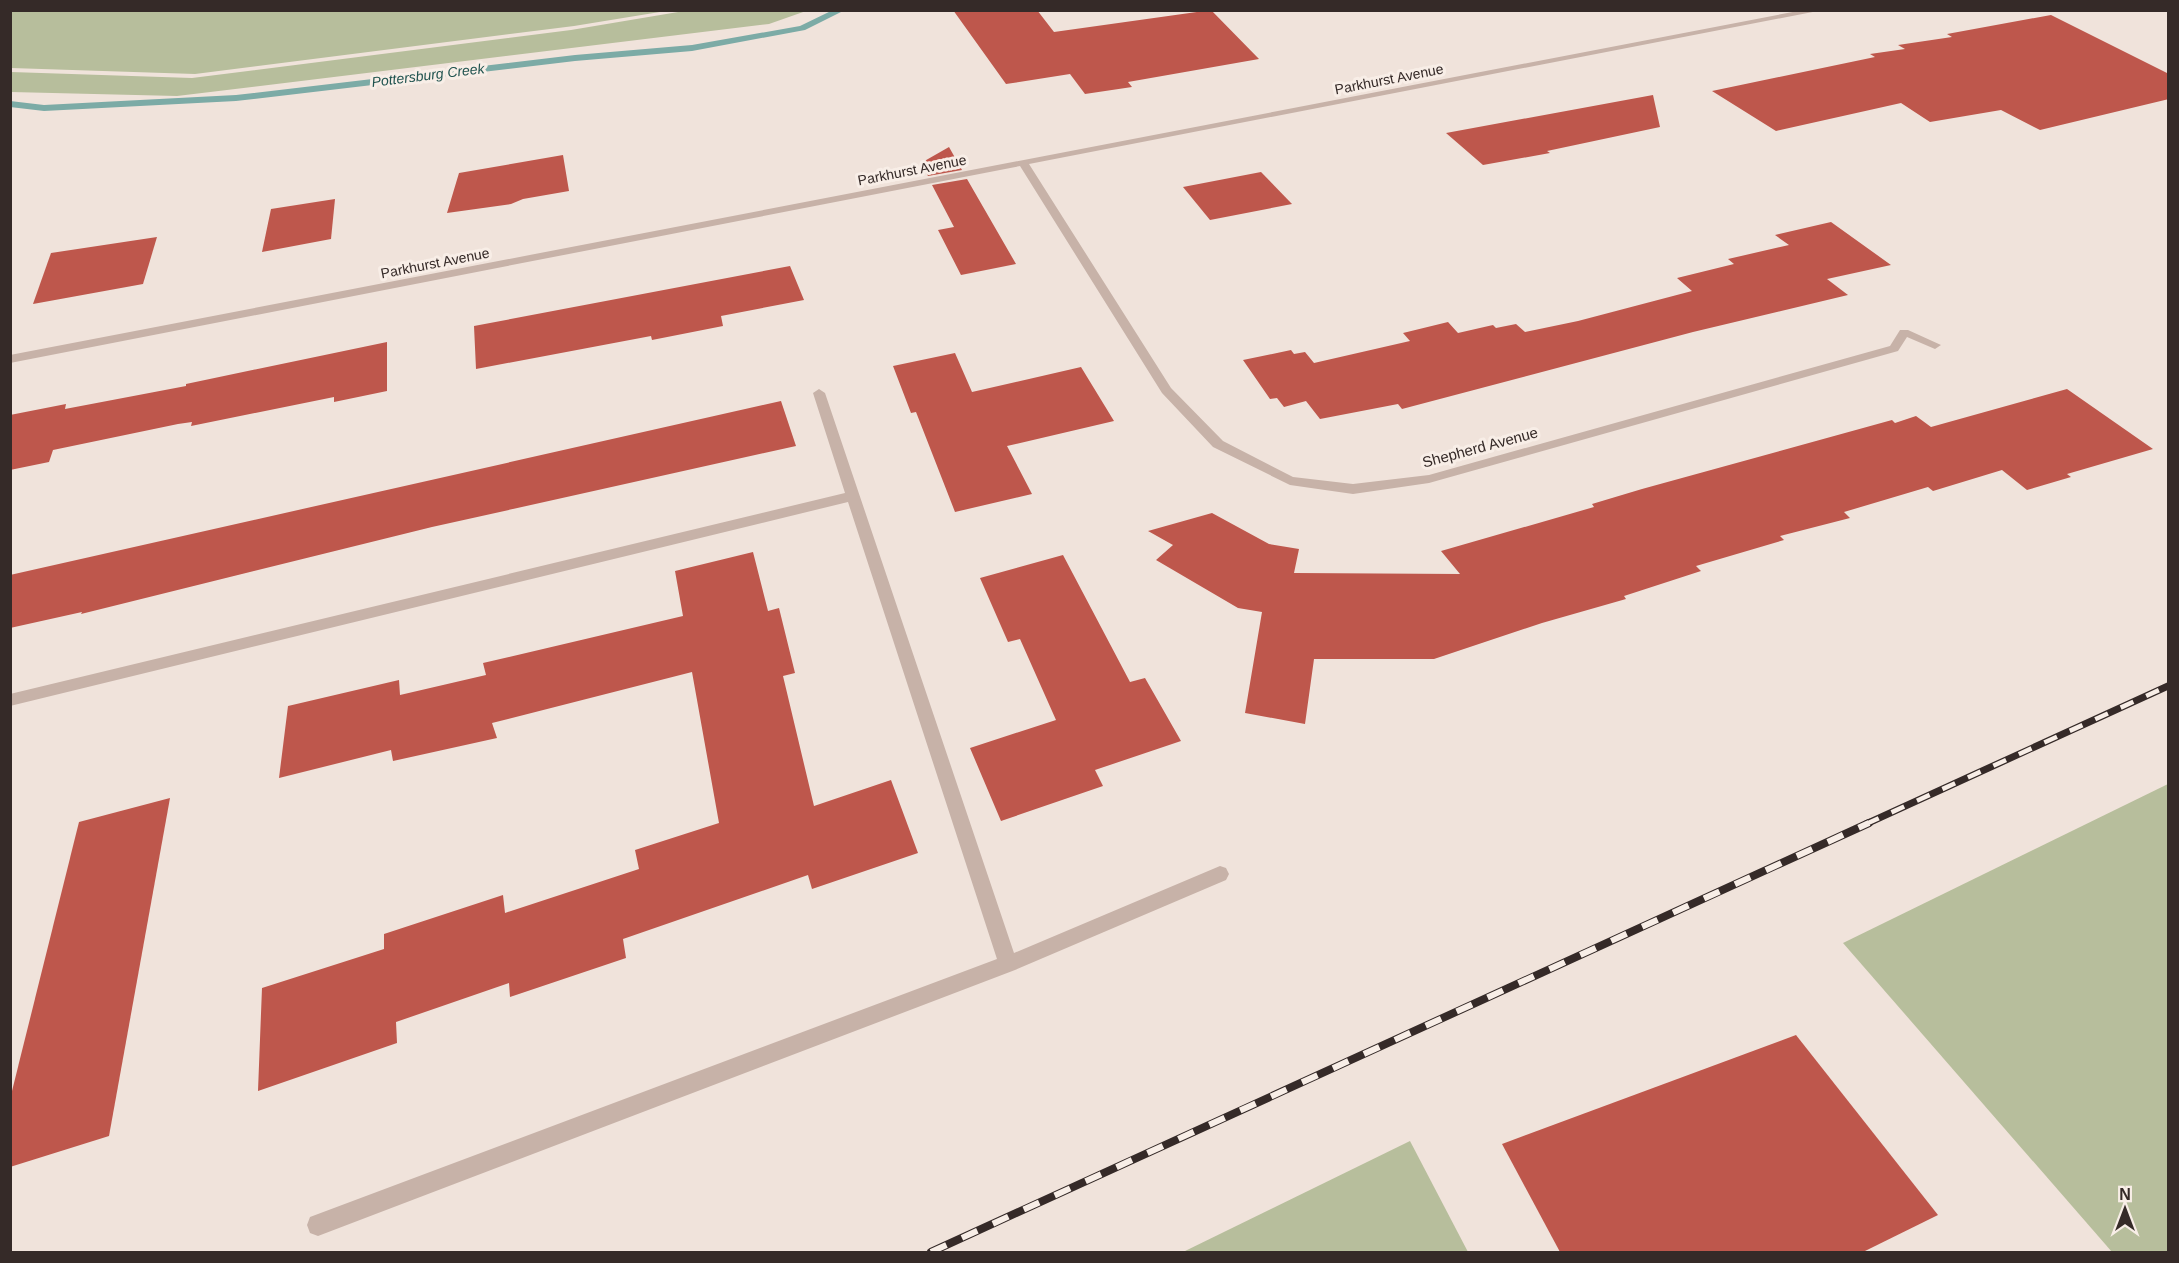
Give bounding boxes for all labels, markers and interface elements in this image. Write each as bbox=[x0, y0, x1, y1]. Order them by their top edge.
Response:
water label: Pottersburg Creek bbox=[371, 60, 486, 90]
street label: Parkhurst Avenue bbox=[1333, 61, 1445, 97]
street label: Parkhurst Avenue bbox=[856, 152, 968, 188]
street label: Parkhurst Avenue bbox=[379, 245, 491, 281]
street label: Shepherd Avenue bbox=[1420, 423, 1540, 471]
north arrow bbox=[2095, 1179, 2155, 1239]
text: N bbox=[2119, 1186, 2131, 1203]

